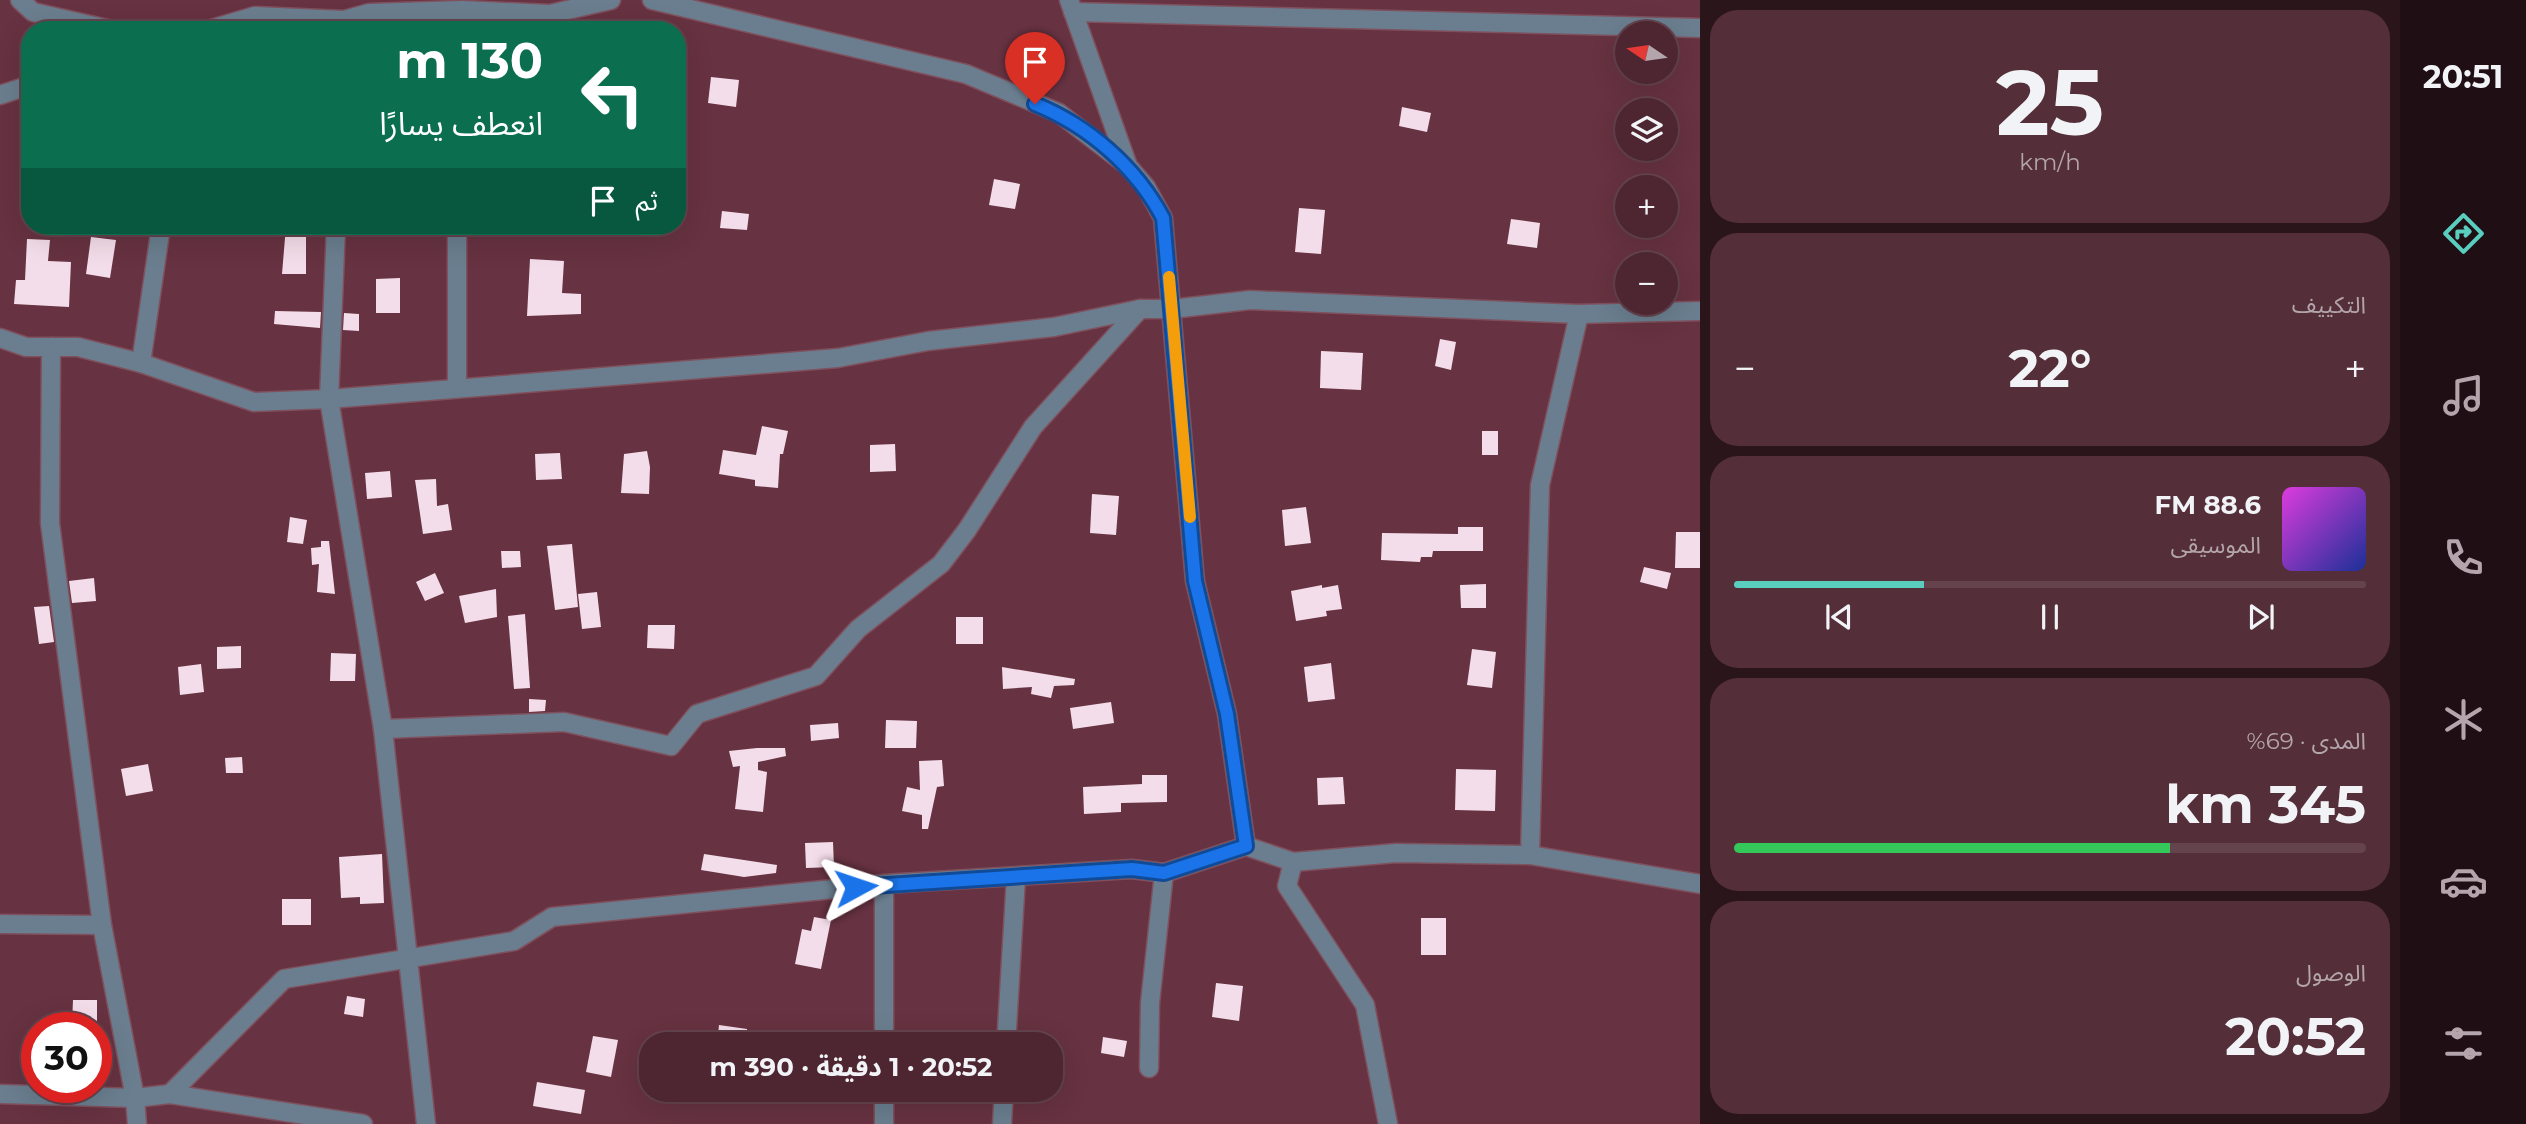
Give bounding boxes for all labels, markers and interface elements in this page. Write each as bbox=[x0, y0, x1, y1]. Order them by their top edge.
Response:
north arrow bbox=[1615, 21, 1678, 84]
map controls bbox=[1615, 21, 1678, 315]
text: 130 m bbox=[396, 31, 543, 90]
pin bbox=[1005, 32, 1065, 104]
icon: arrive bbox=[1016, 43, 1054, 81]
text: 25 bbox=[1996, 47, 2104, 158]
icon: left bbox=[567, 49, 658, 140]
text: 20:51 bbox=[2423, 57, 2503, 96]
button: layers bbox=[1615, 98, 1678, 161]
text: انعطف يسارًا bbox=[379, 104, 543, 143]
text: km/h bbox=[2019, 148, 2081, 176]
button: + bbox=[1615, 175, 1678, 238]
icon: arrive bbox=[584, 182, 622, 220]
text: ثم bbox=[636, 185, 658, 217]
icon: directions bbox=[2439, 209, 2488, 258]
button: − bbox=[1615, 252, 1678, 315]
text: التكييف bbox=[2292, 291, 2366, 319]
text: 22° bbox=[2008, 337, 2092, 400]
text: − bbox=[1734, 345, 1756, 392]
text: + bbox=[2344, 345, 2366, 392]
icon: music bbox=[2439, 371, 2488, 420]
text: 88.6 FM bbox=[2155, 489, 2261, 521]
text: الموسيقى bbox=[2170, 531, 2261, 559]
icon: phone bbox=[2439, 533, 2488, 582]
icon: previous bbox=[1820, 598, 1858, 636]
icon: pause bbox=[2031, 598, 2069, 636]
icon: next bbox=[2242, 598, 2280, 636]
icon: climate bbox=[2439, 695, 2488, 744]
text: المدى · 69% bbox=[2247, 727, 2366, 755]
text: 345 km bbox=[2165, 773, 2366, 836]
position arrow bbox=[819, 850, 893, 924]
icon: car bbox=[2439, 857, 2488, 906]
text: الوصول bbox=[2296, 959, 2366, 987]
text: 20:52 bbox=[2225, 1005, 2366, 1068]
speed limit sign: 30 bbox=[21, 1012, 112, 1103]
icon: filters bbox=[2439, 1019, 2488, 1068]
text: 20:52 · 1 دقيقة · 390 m bbox=[710, 1051, 992, 1083]

